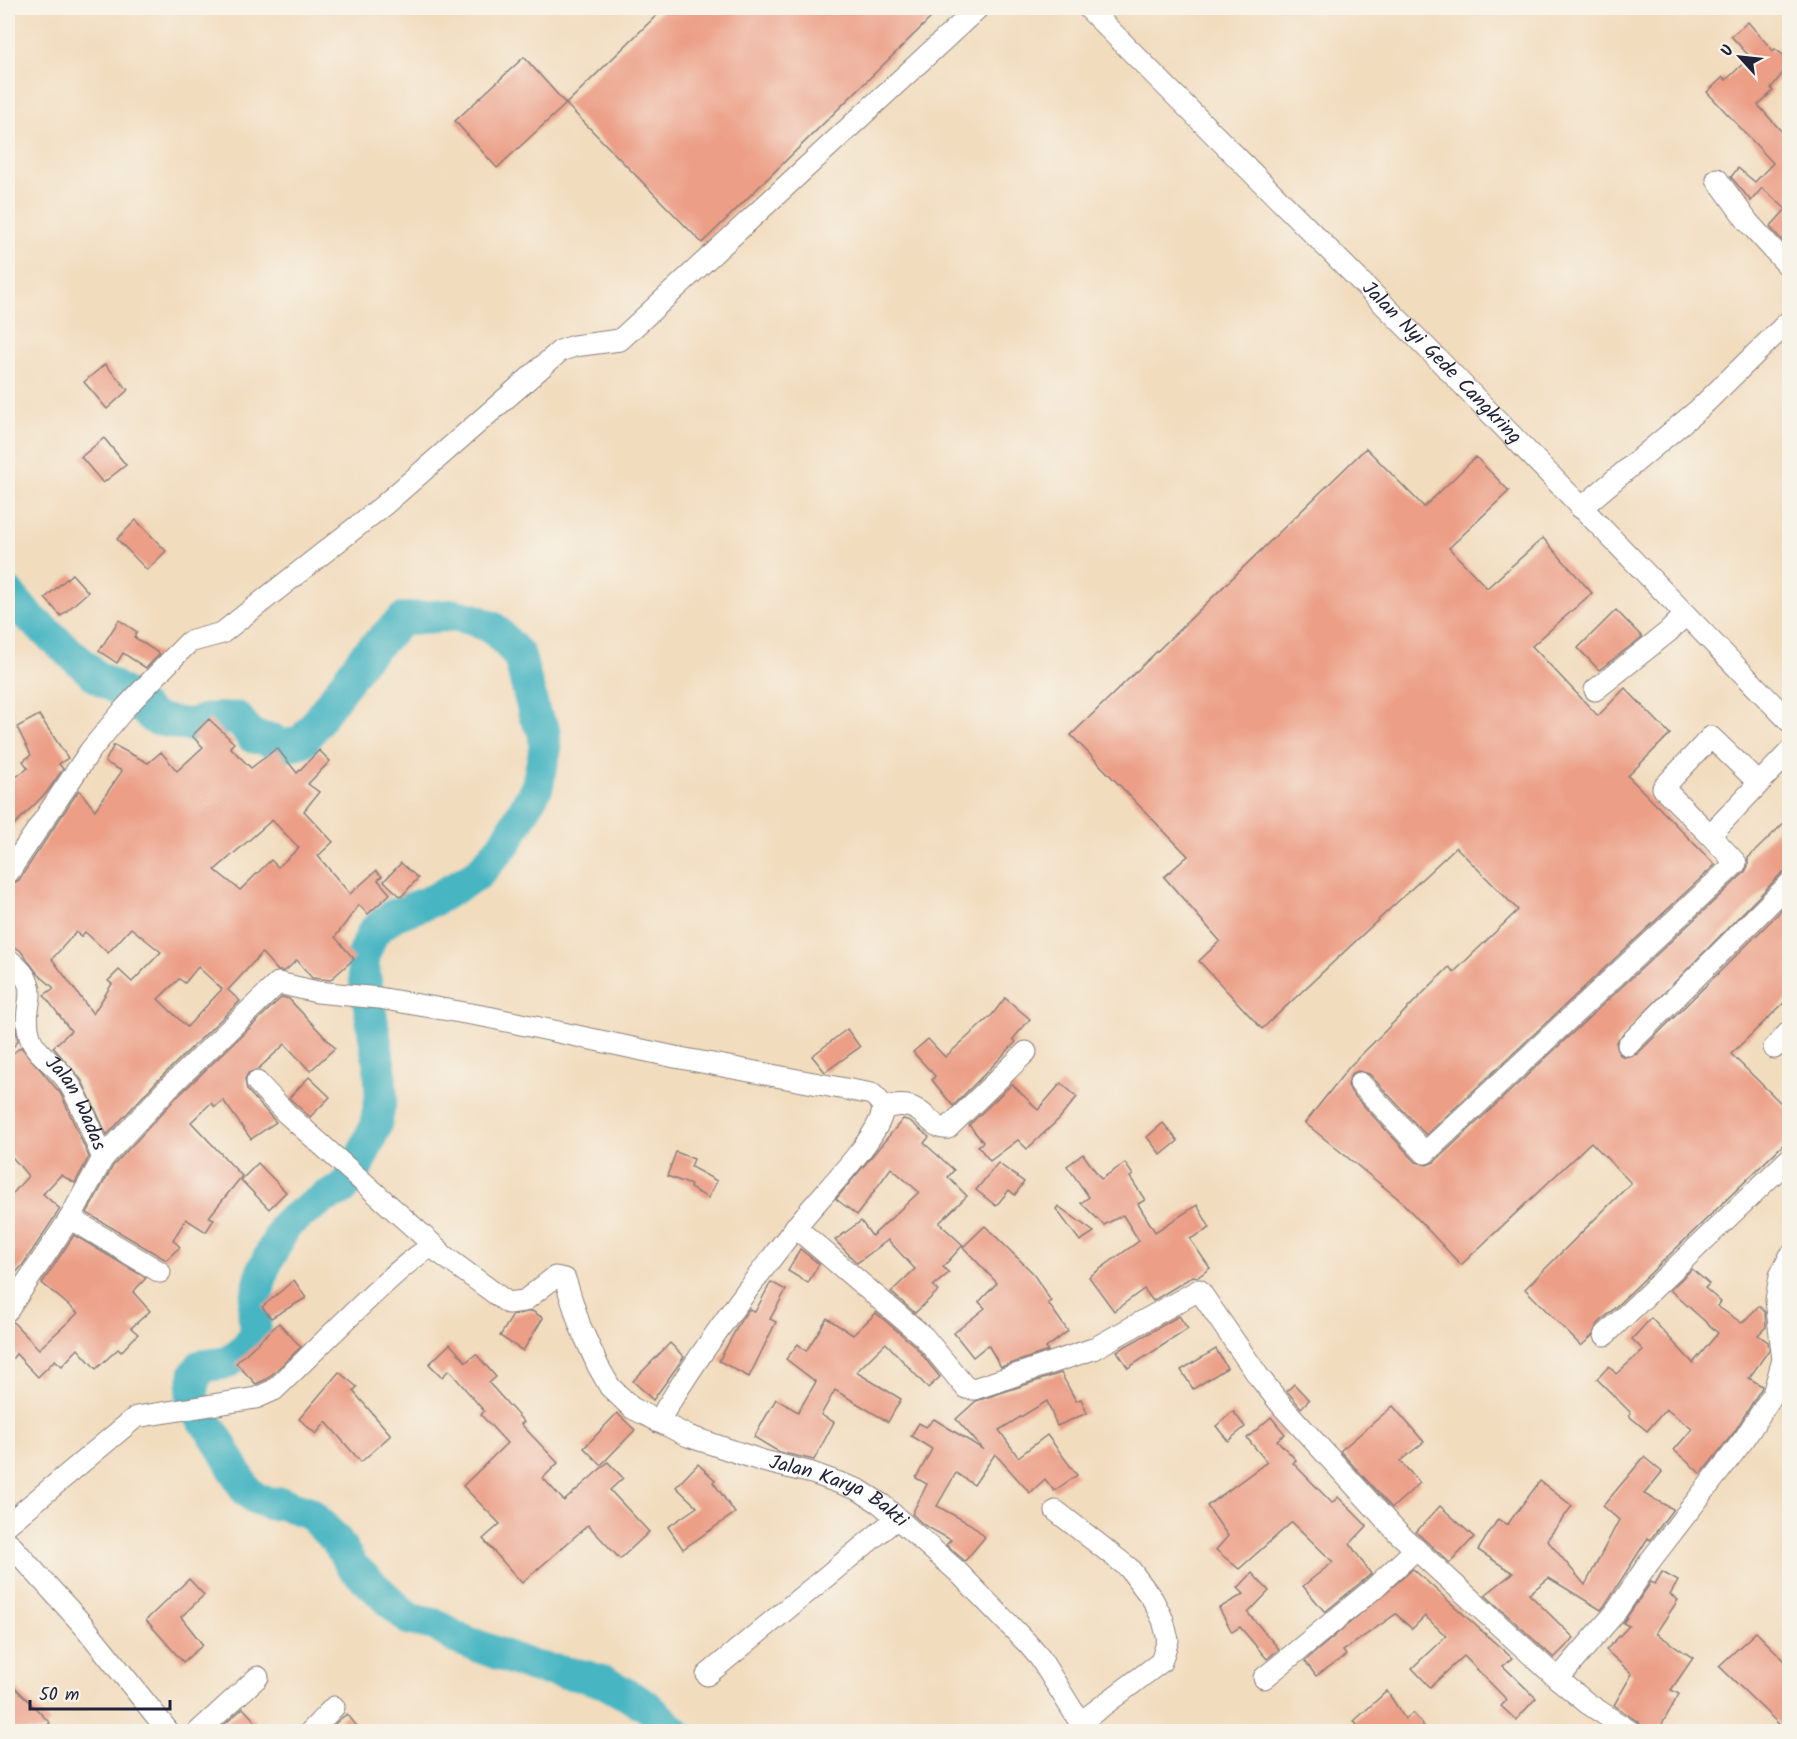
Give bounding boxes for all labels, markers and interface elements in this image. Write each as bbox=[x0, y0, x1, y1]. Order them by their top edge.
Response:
north arrow bbox=[1710, 27, 1770, 87]
text: U bbox=[1715, 41, 1741, 61]
street label: Jalan Nyi Gede Cangkring bbox=[1353, 274, 1529, 452]
street label: Jalan Wadas bbox=[37, 1048, 114, 1156]
street label: Jalan Karya Bakti bbox=[766, 1447, 916, 1537]
scale bar bbox=[30, 1673, 170, 1711]
text: 50 m bbox=[39, 1681, 79, 1710]

